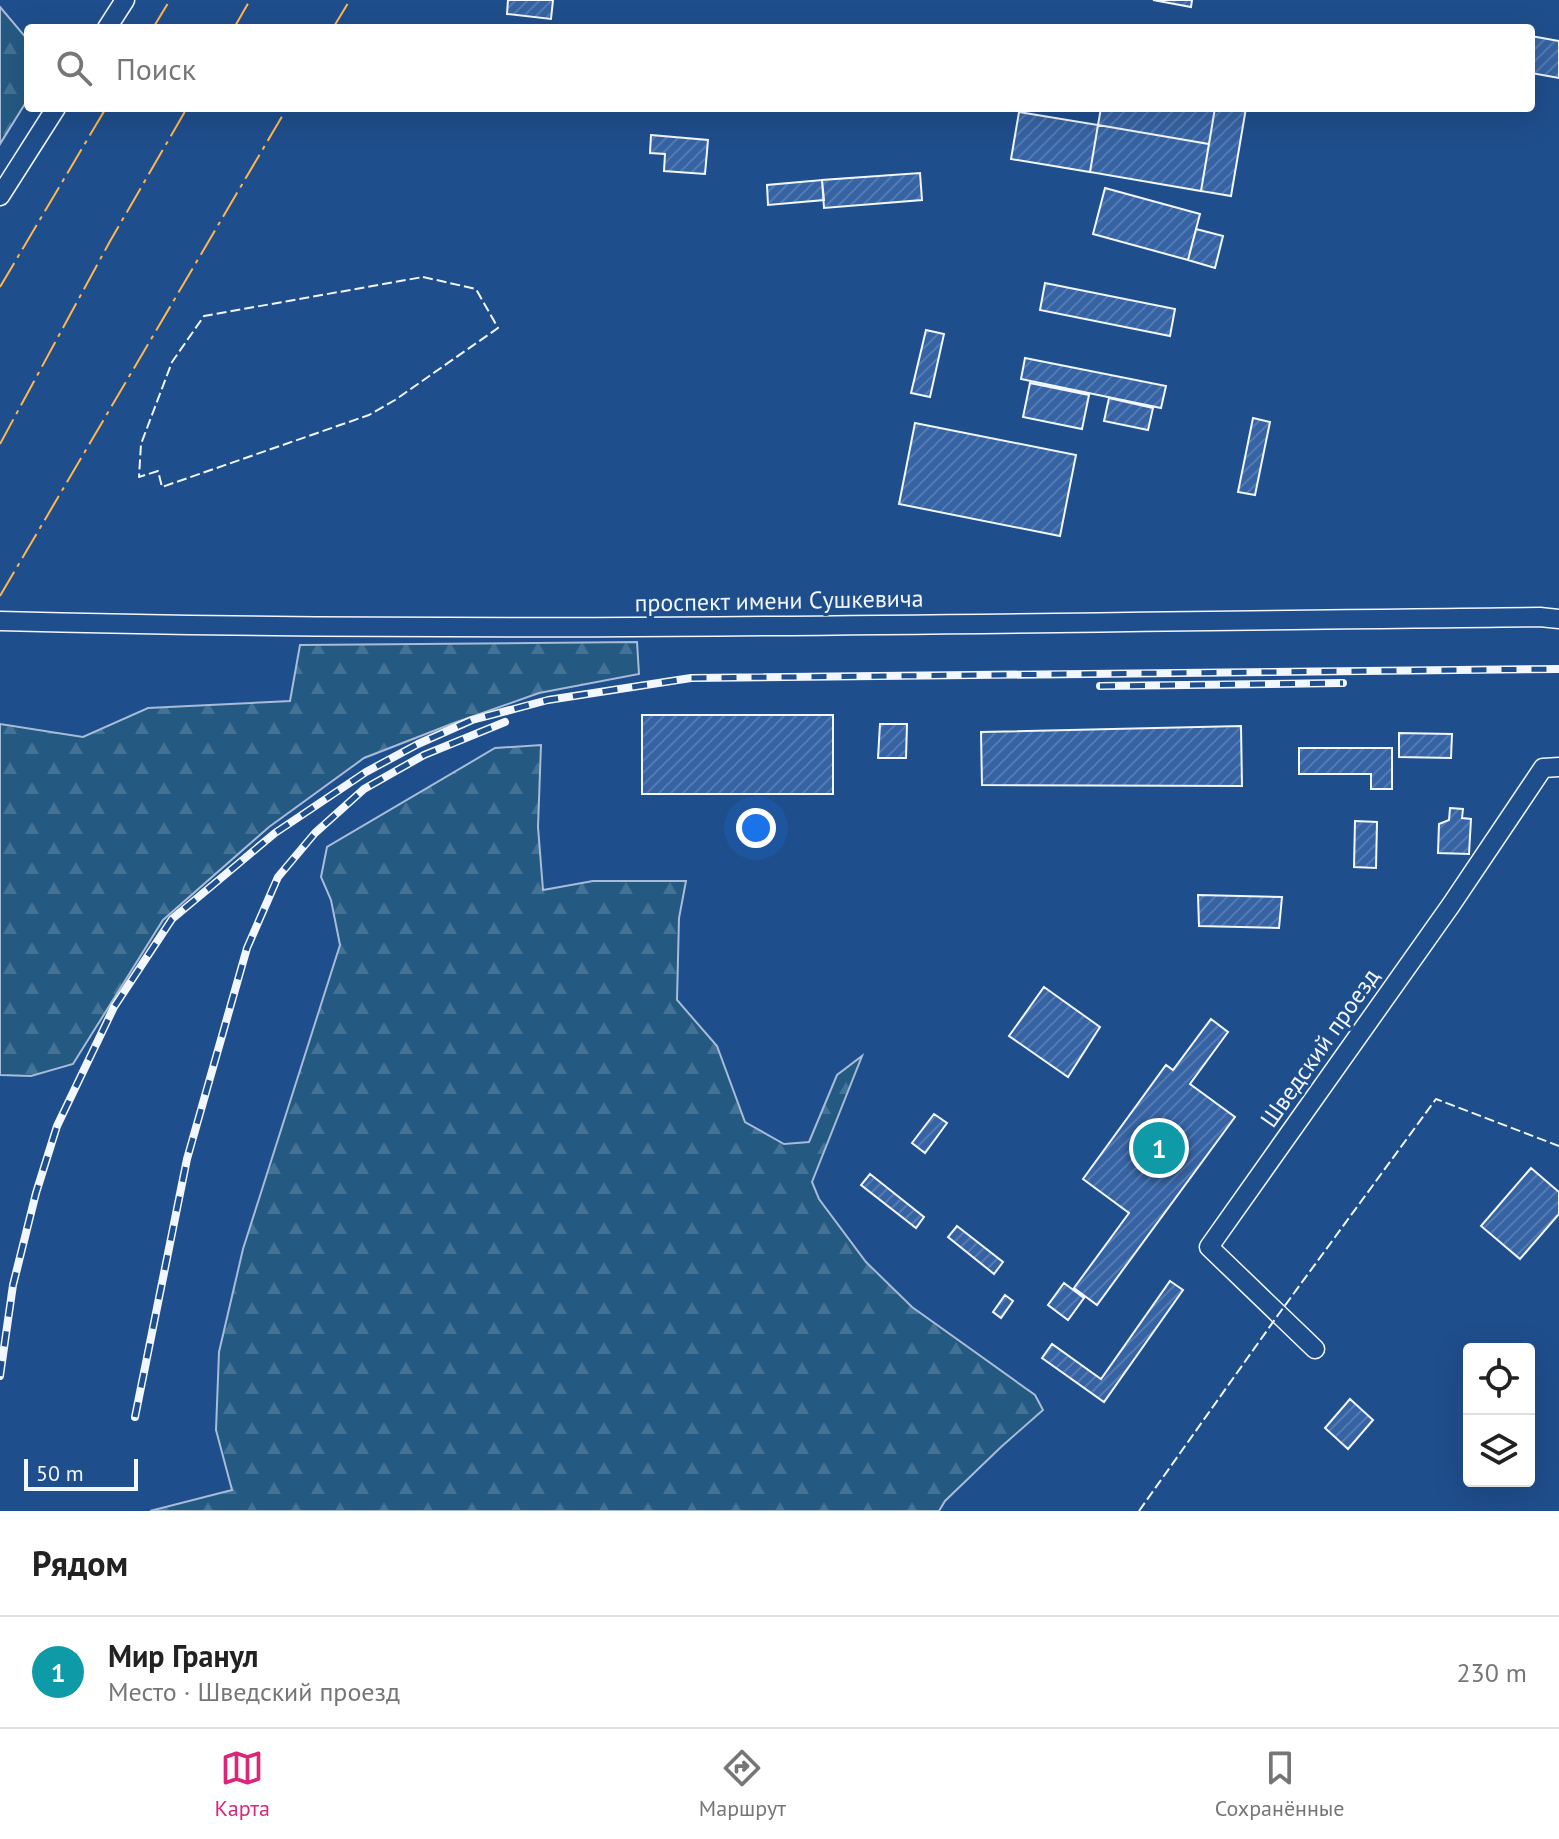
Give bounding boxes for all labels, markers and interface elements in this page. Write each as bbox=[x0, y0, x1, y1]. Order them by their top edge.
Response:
search box bbox=[24, 24, 1535, 112]
icon: search bbox=[52, 46, 96, 90]
text: Поиск bbox=[116, 49, 196, 88]
street label: проспект имени Сушкевича bbox=[634, 582, 924, 619]
your location bbox=[736, 808, 776, 848]
street label: Шведский проезд bbox=[1253, 962, 1386, 1133]
pin: 1 bbox=[1133, 1118, 1185, 1178]
map controls bbox=[1463, 1343, 1535, 1487]
button: locate bbox=[1463, 1343, 1535, 1415]
button: layers bbox=[1463, 1415, 1535, 1487]
scale bar bbox=[24, 1455, 138, 1491]
text: 50 m bbox=[36, 1459, 84, 1487]
text: Рядом bbox=[32, 1541, 128, 1585]
text: Мир Гранул bbox=[108, 1636, 259, 1675]
text: 1 bbox=[51, 1656, 65, 1689]
text: 230 m bbox=[1456, 1656, 1527, 1689]
text: Место · Шведский проезд bbox=[108, 1675, 400, 1708]
tab: Карта bbox=[214, 1746, 270, 1822]
tab: Маршрут bbox=[699, 1746, 786, 1822]
tab: Сохранённые bbox=[1215, 1746, 1345, 1822]

